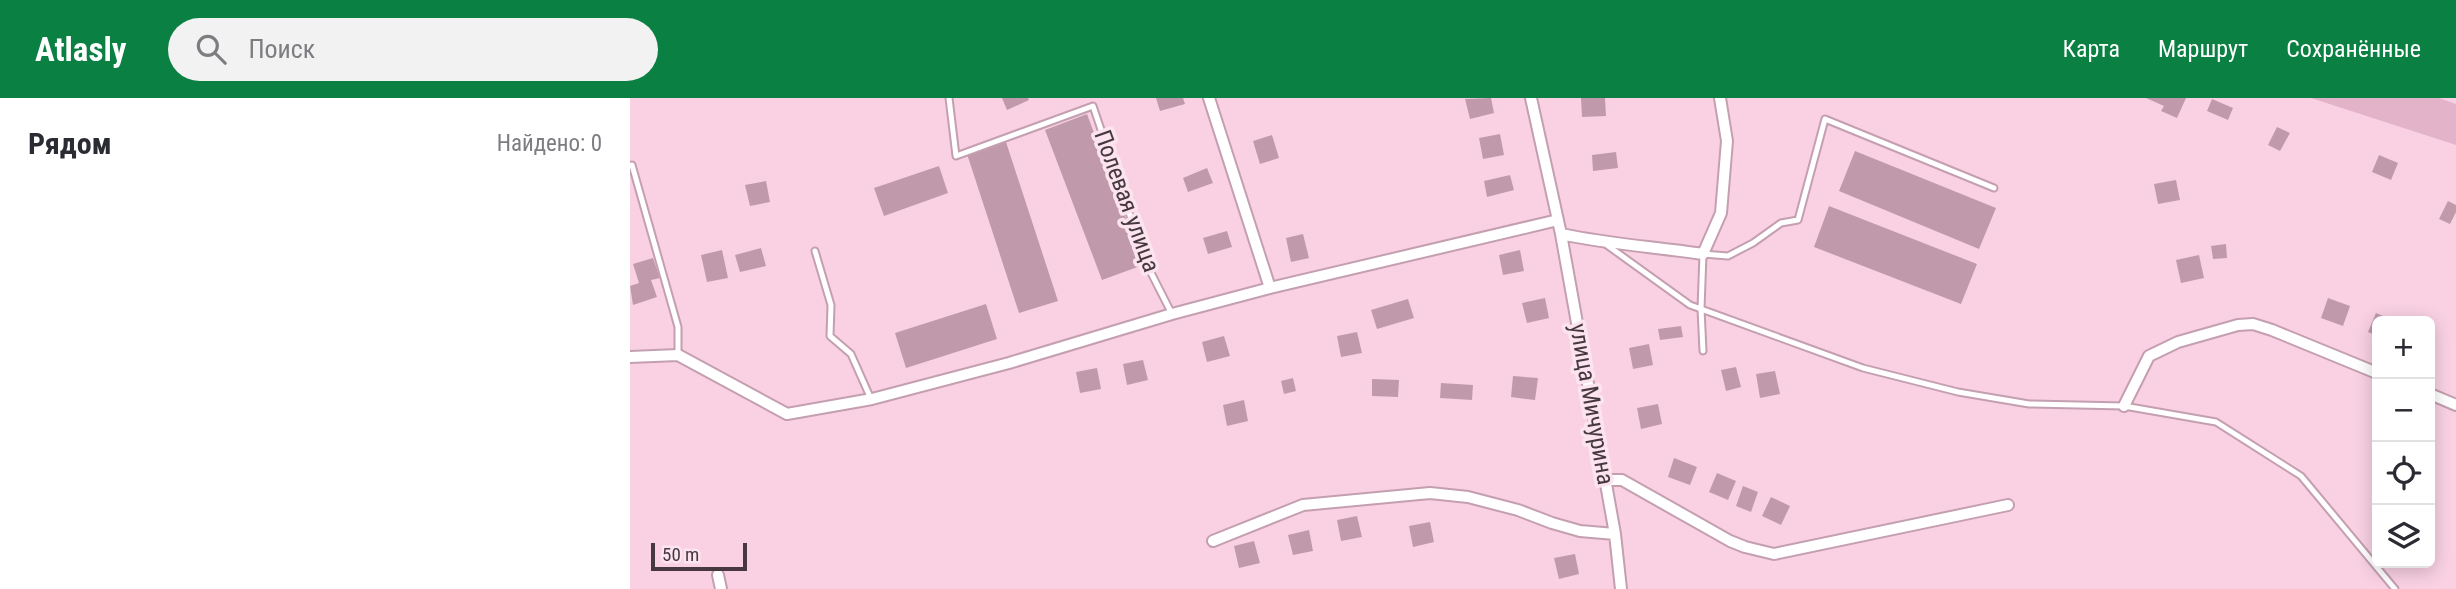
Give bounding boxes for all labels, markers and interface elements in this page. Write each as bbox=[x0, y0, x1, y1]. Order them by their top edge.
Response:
search box bbox=[168, 18, 658, 81]
text: Atlasly bbox=[35, 30, 126, 69]
icon: search bbox=[192, 30, 230, 68]
text: Поиск bbox=[248, 34, 315, 64]
text: Карта bbox=[2063, 35, 2120, 63]
text: Маршрут bbox=[2158, 35, 2248, 63]
text: Сохранённые bbox=[2286, 35, 2421, 63]
text: Рядом bbox=[28, 126, 112, 161]
street label: Полевая улица bbox=[1088, 126, 1166, 276]
text: Найдено: 0 bbox=[497, 130, 602, 157]
map controls bbox=[2372, 316, 2435, 568]
button: + bbox=[2372, 316, 2435, 379]
street label: улица Мичурина bbox=[1564, 321, 1620, 487]
button: − bbox=[2372, 379, 2435, 442]
button: locate bbox=[2372, 442, 2435, 505]
button: layers bbox=[2372, 505, 2435, 568]
scale bar bbox=[651, 540, 747, 572]
text: 50 m bbox=[662, 543, 699, 566]

